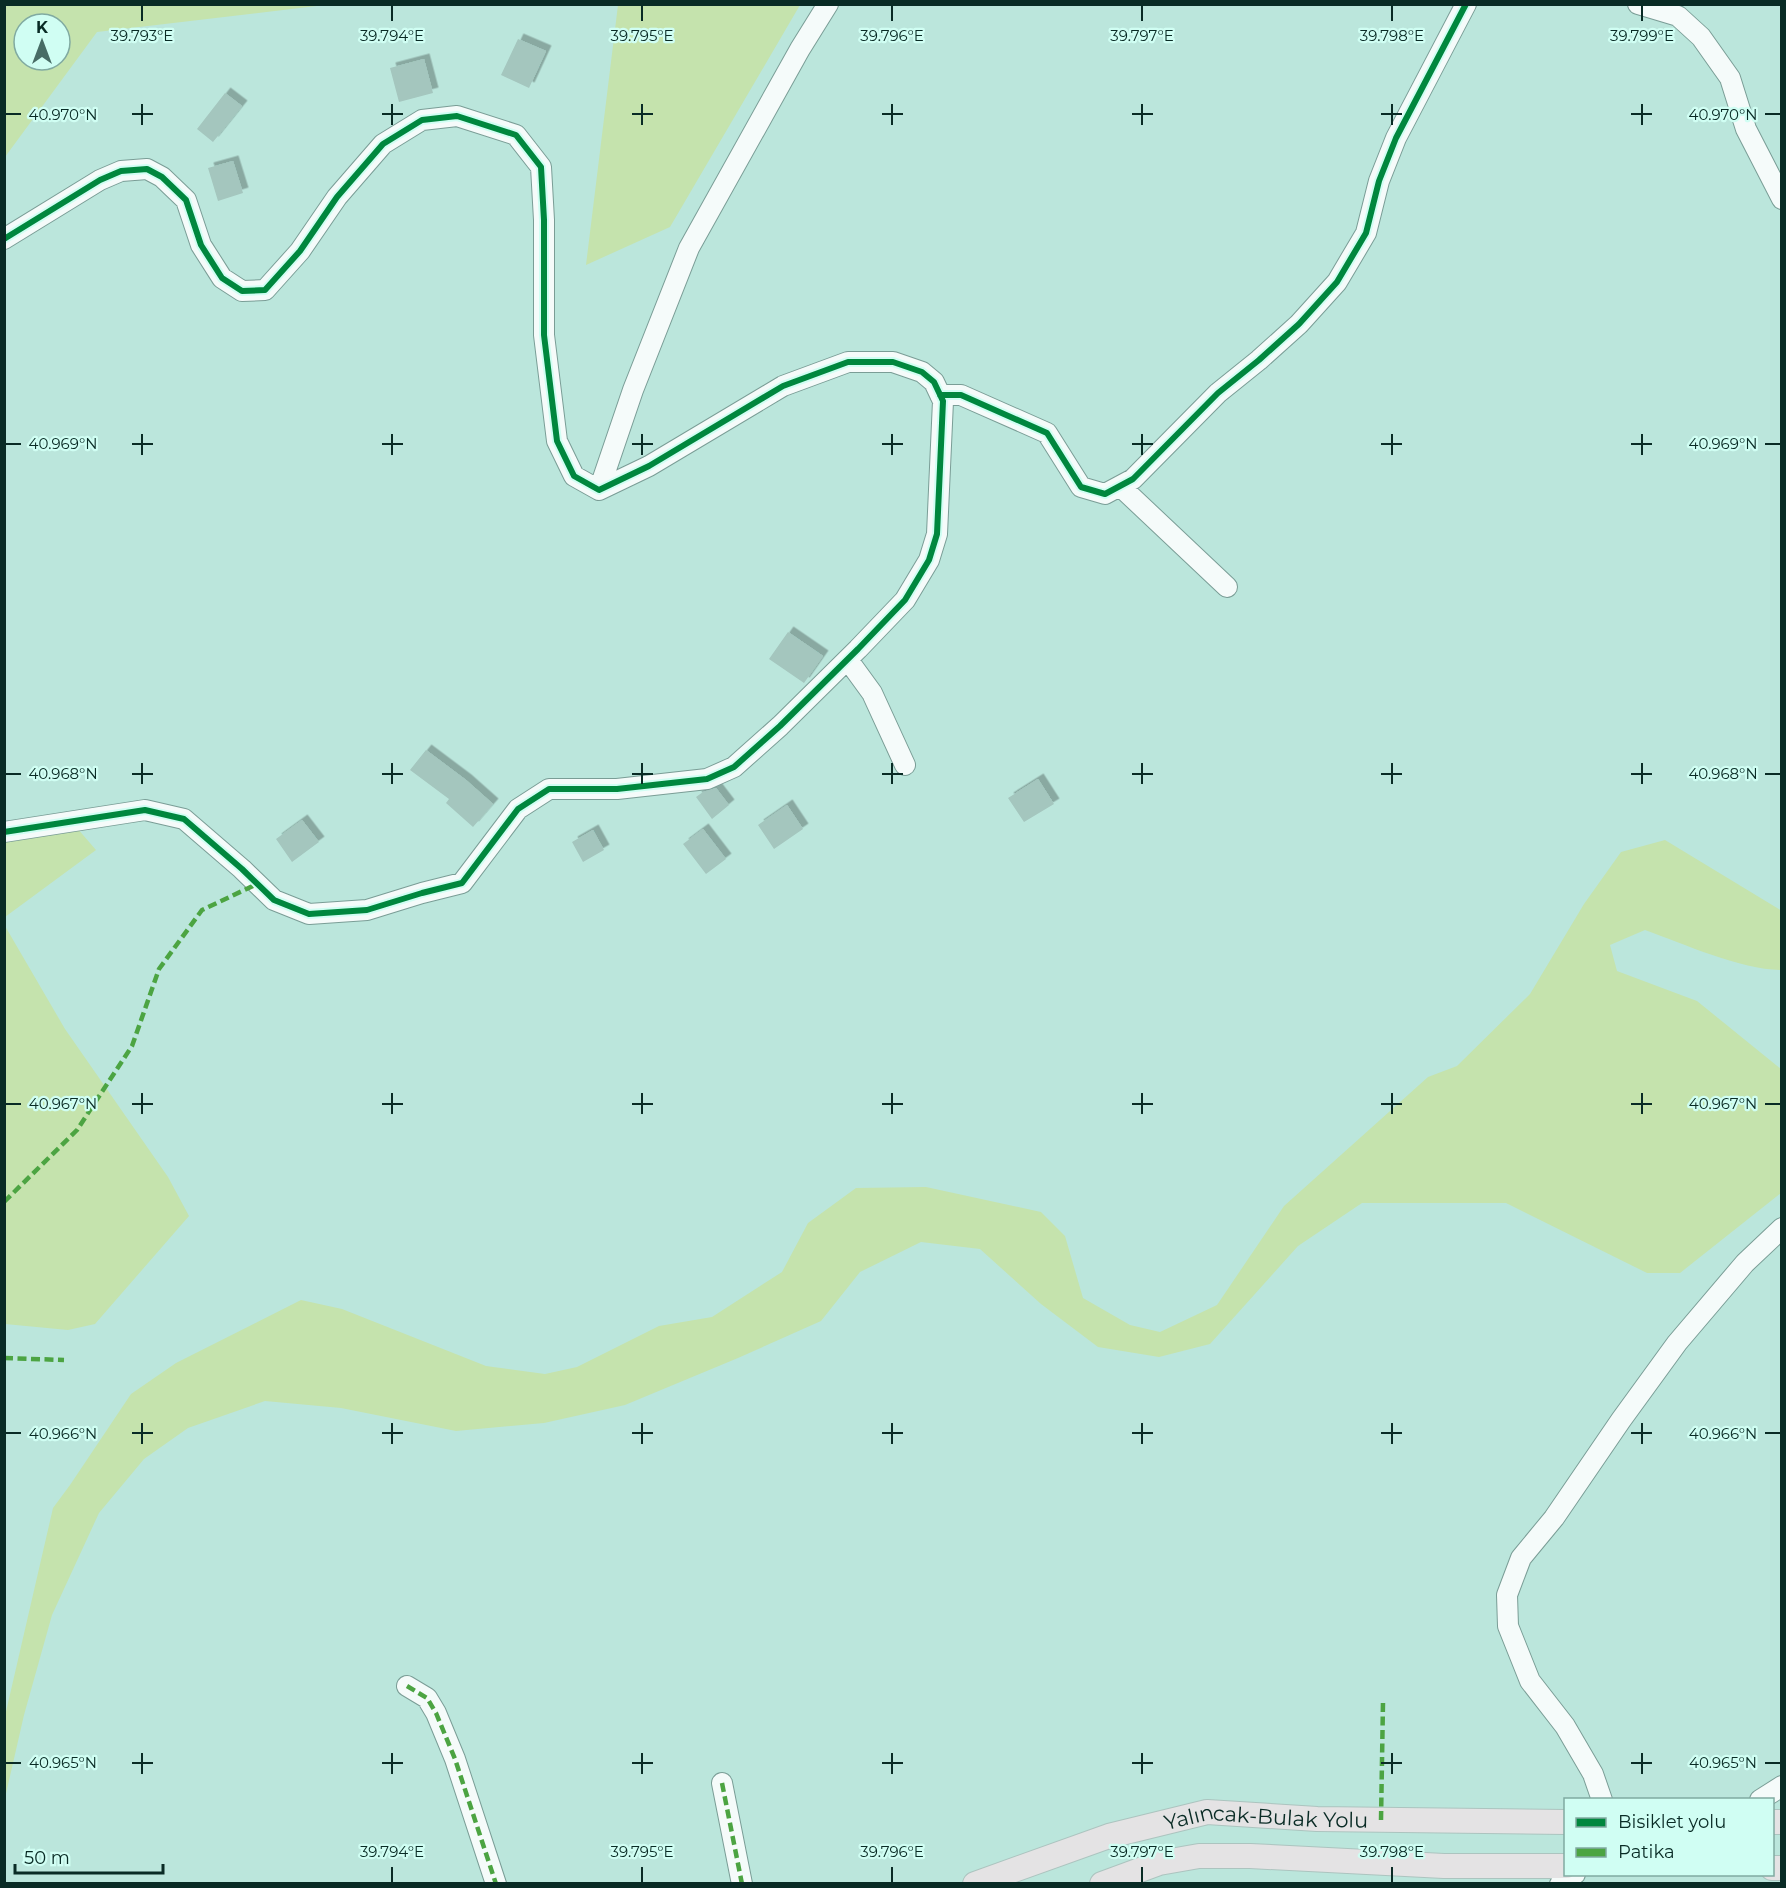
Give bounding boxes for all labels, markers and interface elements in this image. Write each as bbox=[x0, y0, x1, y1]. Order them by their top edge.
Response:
north arrow bbox=[12, 12, 72, 72]
text: K bbox=[36, 18, 49, 37]
text: 39.793°E bbox=[111, 26, 173, 45]
text: 39.794°E bbox=[360, 26, 424, 45]
text: 39.795°E bbox=[611, 26, 673, 45]
text: 39.796°E bbox=[860, 26, 924, 45]
text: 39.797°E bbox=[1110, 26, 1174, 45]
text: 39.798°E bbox=[1360, 26, 1424, 45]
text: 39.799°E bbox=[1610, 26, 1674, 45]
text: 40.970°N bbox=[29, 105, 97, 124]
text: 40.970°N bbox=[1689, 105, 1757, 124]
text: 40.969°N bbox=[29, 434, 97, 453]
text: 40.969°N bbox=[1689, 434, 1757, 453]
text: 40.968°N bbox=[28, 764, 98, 783]
text: 40.968°N bbox=[1688, 764, 1758, 783]
text: 40.967°N bbox=[29, 1094, 97, 1113]
text: 40.967°N bbox=[1689, 1094, 1757, 1113]
text: 40.966°N bbox=[29, 1424, 97, 1443]
text: 40.966°N bbox=[1689, 1424, 1757, 1443]
text: 40.965°N bbox=[29, 1753, 97, 1772]
text: 40.965°N bbox=[1689, 1753, 1757, 1772]
street label: Yalıncak-Bulak Yolu bbox=[1161, 1798, 1368, 1835]
legend bbox=[1564, 1798, 1774, 1876]
text: Bisiklet yolu bbox=[1618, 1811, 1726, 1833]
scale bar bbox=[15, 1837, 164, 1875]
text: Patika bbox=[1618, 1841, 1675, 1863]
text: 39.794°E bbox=[360, 1842, 424, 1861]
text: 39.795°E bbox=[611, 1842, 673, 1861]
text: 39.796°E bbox=[860, 1842, 924, 1861]
text: 39.797°E bbox=[1110, 1842, 1174, 1861]
text: 39.798°E bbox=[1360, 1842, 1424, 1861]
text: 50 m bbox=[24, 1847, 70, 1869]

